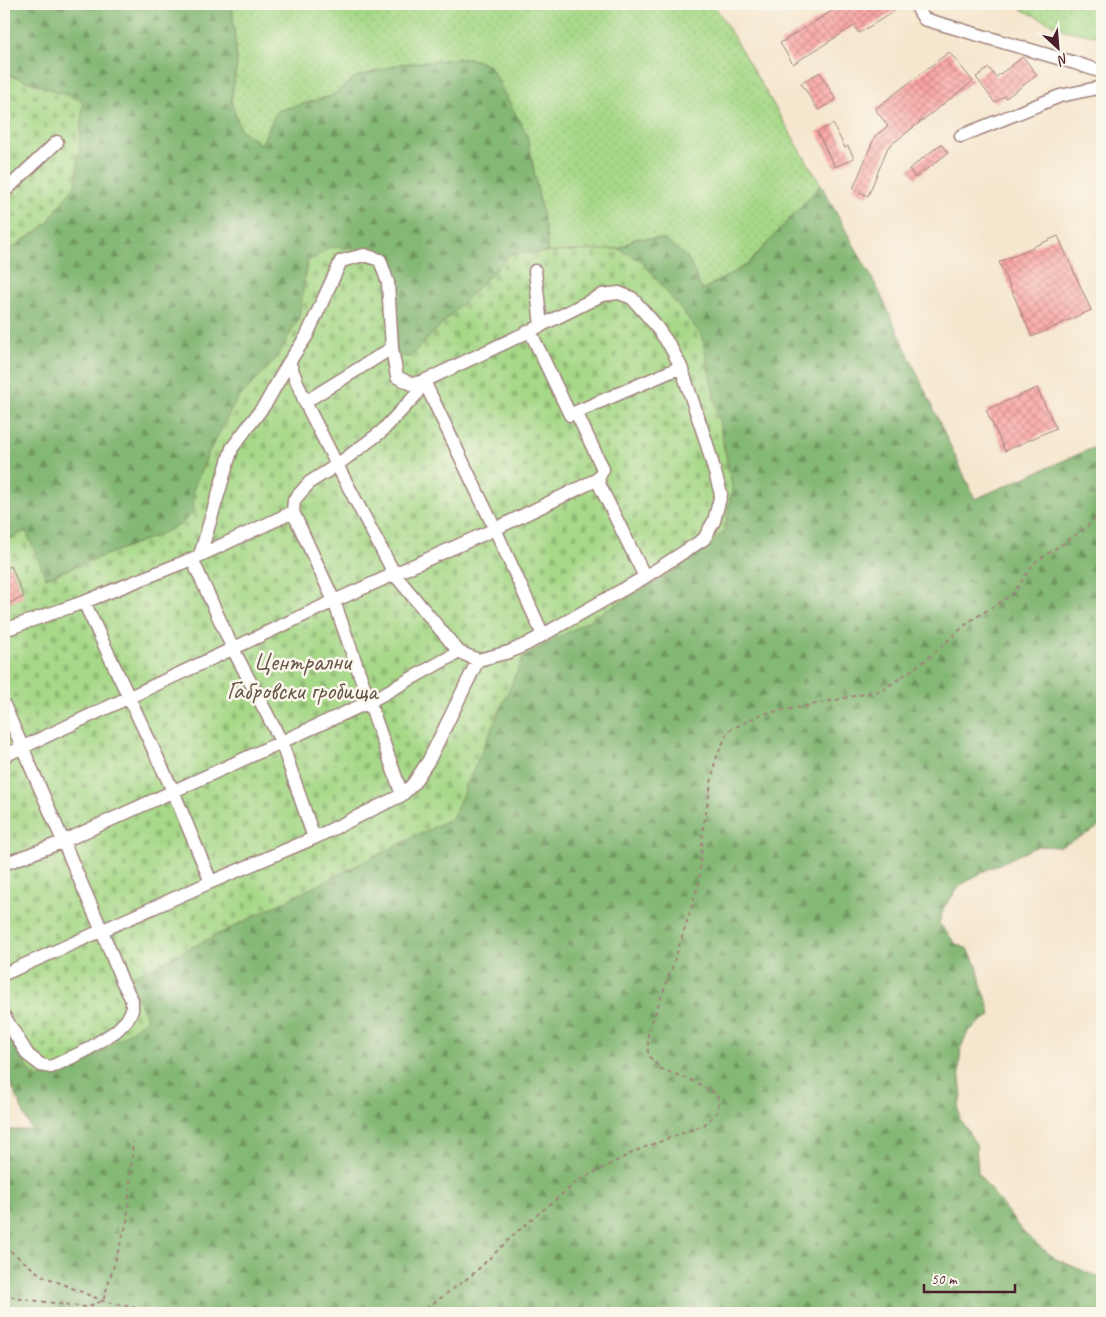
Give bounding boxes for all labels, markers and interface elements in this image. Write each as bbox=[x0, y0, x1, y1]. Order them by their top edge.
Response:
north arrow bbox=[1034, 22, 1084, 72]
text: N bbox=[1054, 50, 1071, 70]
park label: Централни Габровски гробища bbox=[227, 646, 380, 707]
scale bar bbox=[924, 1262, 1015, 1294]
text: 50 m bbox=[931, 1270, 958, 1289]

